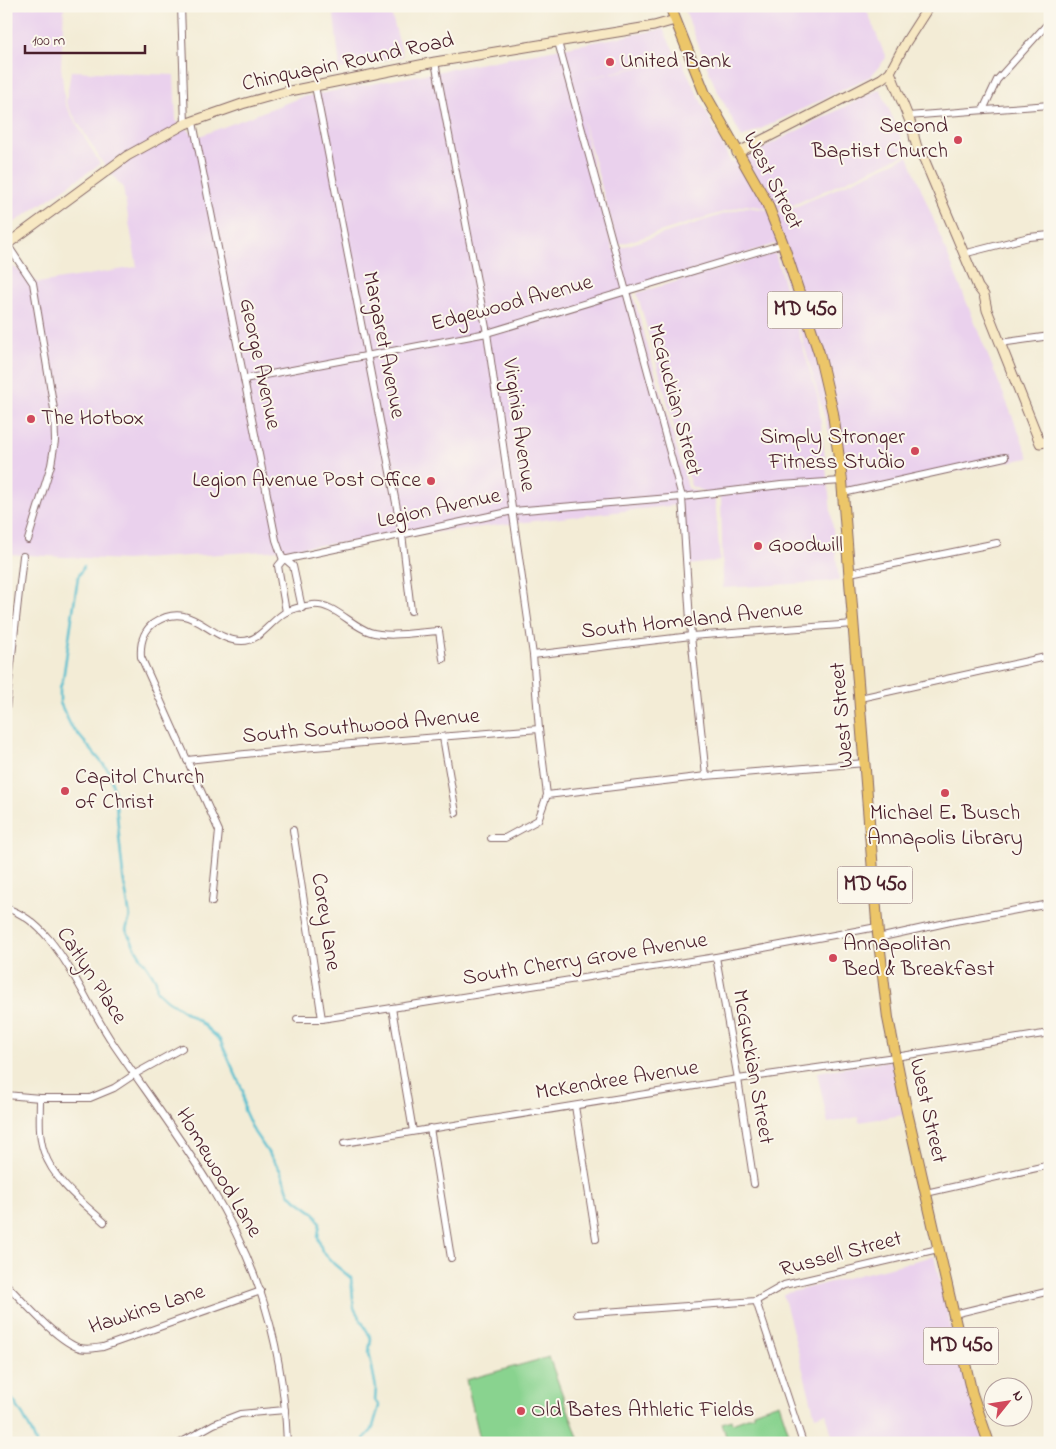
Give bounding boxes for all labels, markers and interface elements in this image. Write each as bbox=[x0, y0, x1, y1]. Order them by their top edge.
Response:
scale bar bbox=[25, 22, 145, 54]
street label: Chinquapin Round Road bbox=[239, 25, 457, 101]
text: 100 m bbox=[32, 30, 65, 52]
place label: United Bank bbox=[620, 46, 731, 78]
marker: United Bank bbox=[604, 56, 616, 68]
place label: Second Baptist Church bbox=[811, 111, 948, 168]
street label: West Street bbox=[734, 126, 811, 236]
marker: Second Baptist Church bbox=[952, 134, 964, 146]
street label: Edgewood Avenue bbox=[428, 267, 597, 342]
street label: Margaret Avenue bbox=[352, 269, 413, 422]
road number: MD 450 bbox=[768, 292, 842, 328]
street label: George Avenue bbox=[229, 296, 289, 433]
street label: McGuckian Street bbox=[638, 320, 710, 480]
street label: Virginia Avenue bbox=[492, 355, 543, 494]
place label: The Hotbox bbox=[41, 403, 144, 435]
marker: The Hotbox bbox=[25, 413, 37, 425]
place label: Simply Stronger Fitness Studio bbox=[760, 422, 905, 479]
marker: Simply Stronger Fitness Studio bbox=[909, 445, 921, 457]
place label: Legion Avenue Post Office bbox=[192, 465, 421, 498]
marker: Legion Avenue Post Office bbox=[425, 475, 437, 487]
street label: Legion Avenue bbox=[374, 480, 504, 539]
place label: Goodwill bbox=[768, 530, 843, 562]
marker: Goodwill bbox=[752, 540, 764, 552]
street label: South Homeland Avenue bbox=[580, 593, 805, 649]
street label: West Street bbox=[822, 660, 864, 769]
street label: South Southwood Avenue bbox=[241, 701, 481, 753]
place label: Capitol Church of Christ bbox=[75, 762, 204, 819]
marker: Capitol Church of Christ bbox=[59, 785, 71, 797]
marker: Michael E. Busch Annapolis Library bbox=[939, 787, 951, 799]
place label: Michael E. Busch Annapolis Library bbox=[867, 798, 1023, 856]
road number: MD 450 bbox=[838, 866, 912, 904]
street label: Corey Lane bbox=[300, 871, 349, 974]
street label: Catlyn Place bbox=[47, 921, 135, 1032]
street label: South Cherry Grove Avenue bbox=[460, 925, 710, 996]
place label: Annapolitan Bed & Breakfast bbox=[842, 929, 995, 986]
marker: Annapolitan Bed & Breakfast bbox=[827, 952, 839, 964]
street label: McGuckian Street bbox=[723, 987, 781, 1147]
street label: McKendree Avenue bbox=[533, 1052, 701, 1110]
street label: West Street bbox=[899, 1056, 955, 1167]
street label: Homewood Lane bbox=[166, 1102, 270, 1244]
street label: Russell Street bbox=[776, 1223, 906, 1287]
street label: Hawkins Lane bbox=[85, 1276, 209, 1344]
road number: MD 450 bbox=[924, 1328, 998, 1364]
north arrow bbox=[984, 1376, 1034, 1426]
text: N bbox=[1007, 1387, 1029, 1406]
place label: Old Bates Athletic Fields bbox=[531, 1395, 755, 1427]
marker: Old Bates Athletic Fields bbox=[515, 1405, 527, 1417]

